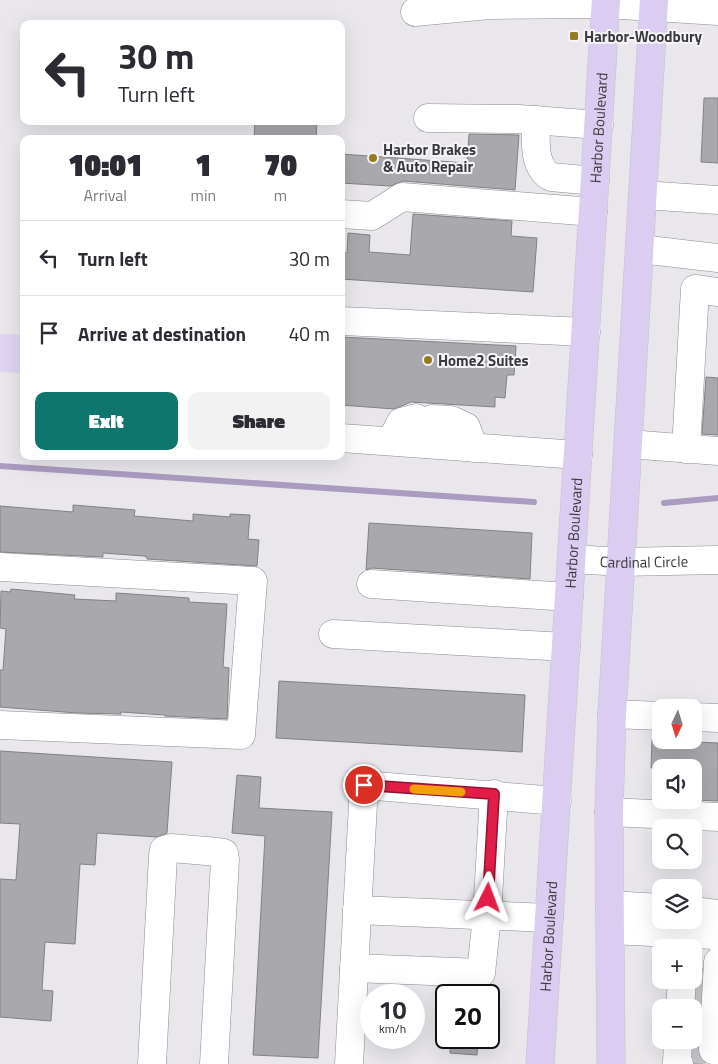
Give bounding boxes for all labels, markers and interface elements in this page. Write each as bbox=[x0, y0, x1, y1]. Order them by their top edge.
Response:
place label: Harbor-Woodbury bbox=[584, 25, 703, 48]
text: 30 m bbox=[118, 29, 194, 83]
marker: Harbor-Woodbury bbox=[568, 30, 580, 42]
icon: left bbox=[35, 40, 100, 105]
street label: Harbor Boulevard bbox=[583, 72, 613, 184]
text: Turn left bbox=[118, 77, 195, 111]
place label: Harbor Brakes & Auto Repair bbox=[383, 138, 476, 178]
text: 10:01 bbox=[68, 142, 143, 188]
text: 1 bbox=[195, 142, 212, 188]
text: 70 bbox=[264, 142, 297, 188]
marker: Harbor Brakes & Auto Repair bbox=[367, 152, 379, 164]
text: Arrival bbox=[84, 183, 127, 207]
text: min bbox=[191, 183, 216, 207]
text: m bbox=[274, 183, 287, 207]
icon: left bbox=[35, 244, 63, 272]
text: Turn left bbox=[78, 244, 148, 273]
text: 30 m bbox=[289, 244, 330, 273]
icon: arrive bbox=[35, 319, 63, 347]
text: Arrive at destination bbox=[78, 319, 246, 348]
text: 40 m bbox=[289, 319, 330, 348]
place label: Home2 Suites bbox=[438, 349, 529, 372]
marker: Home2 Suites bbox=[422, 354, 434, 366]
button: Exit bbox=[35, 392, 178, 450]
button: Share bbox=[188, 392, 330, 450]
street label: Harbor Boulevard bbox=[558, 477, 588, 589]
street label: Cardinal Circle bbox=[599, 549, 688, 574]
north arrow bbox=[652, 699, 702, 749]
map controls bbox=[652, 699, 702, 1049]
button: sound bbox=[652, 759, 702, 809]
pin bbox=[343, 764, 385, 806]
icon: arrive bbox=[350, 771, 378, 799]
button: search bbox=[652, 819, 702, 869]
position arrow bbox=[461, 871, 513, 923]
button: layers bbox=[652, 879, 702, 929]
street label: Harbor Boulevard bbox=[533, 880, 563, 992]
button: + bbox=[652, 939, 702, 989]
speed limit sign: 20 bbox=[435, 984, 500, 1049]
text: 10 bbox=[378, 991, 407, 1029]
button: − bbox=[652, 999, 702, 1049]
text: km/h bbox=[379, 1019, 406, 1038]

